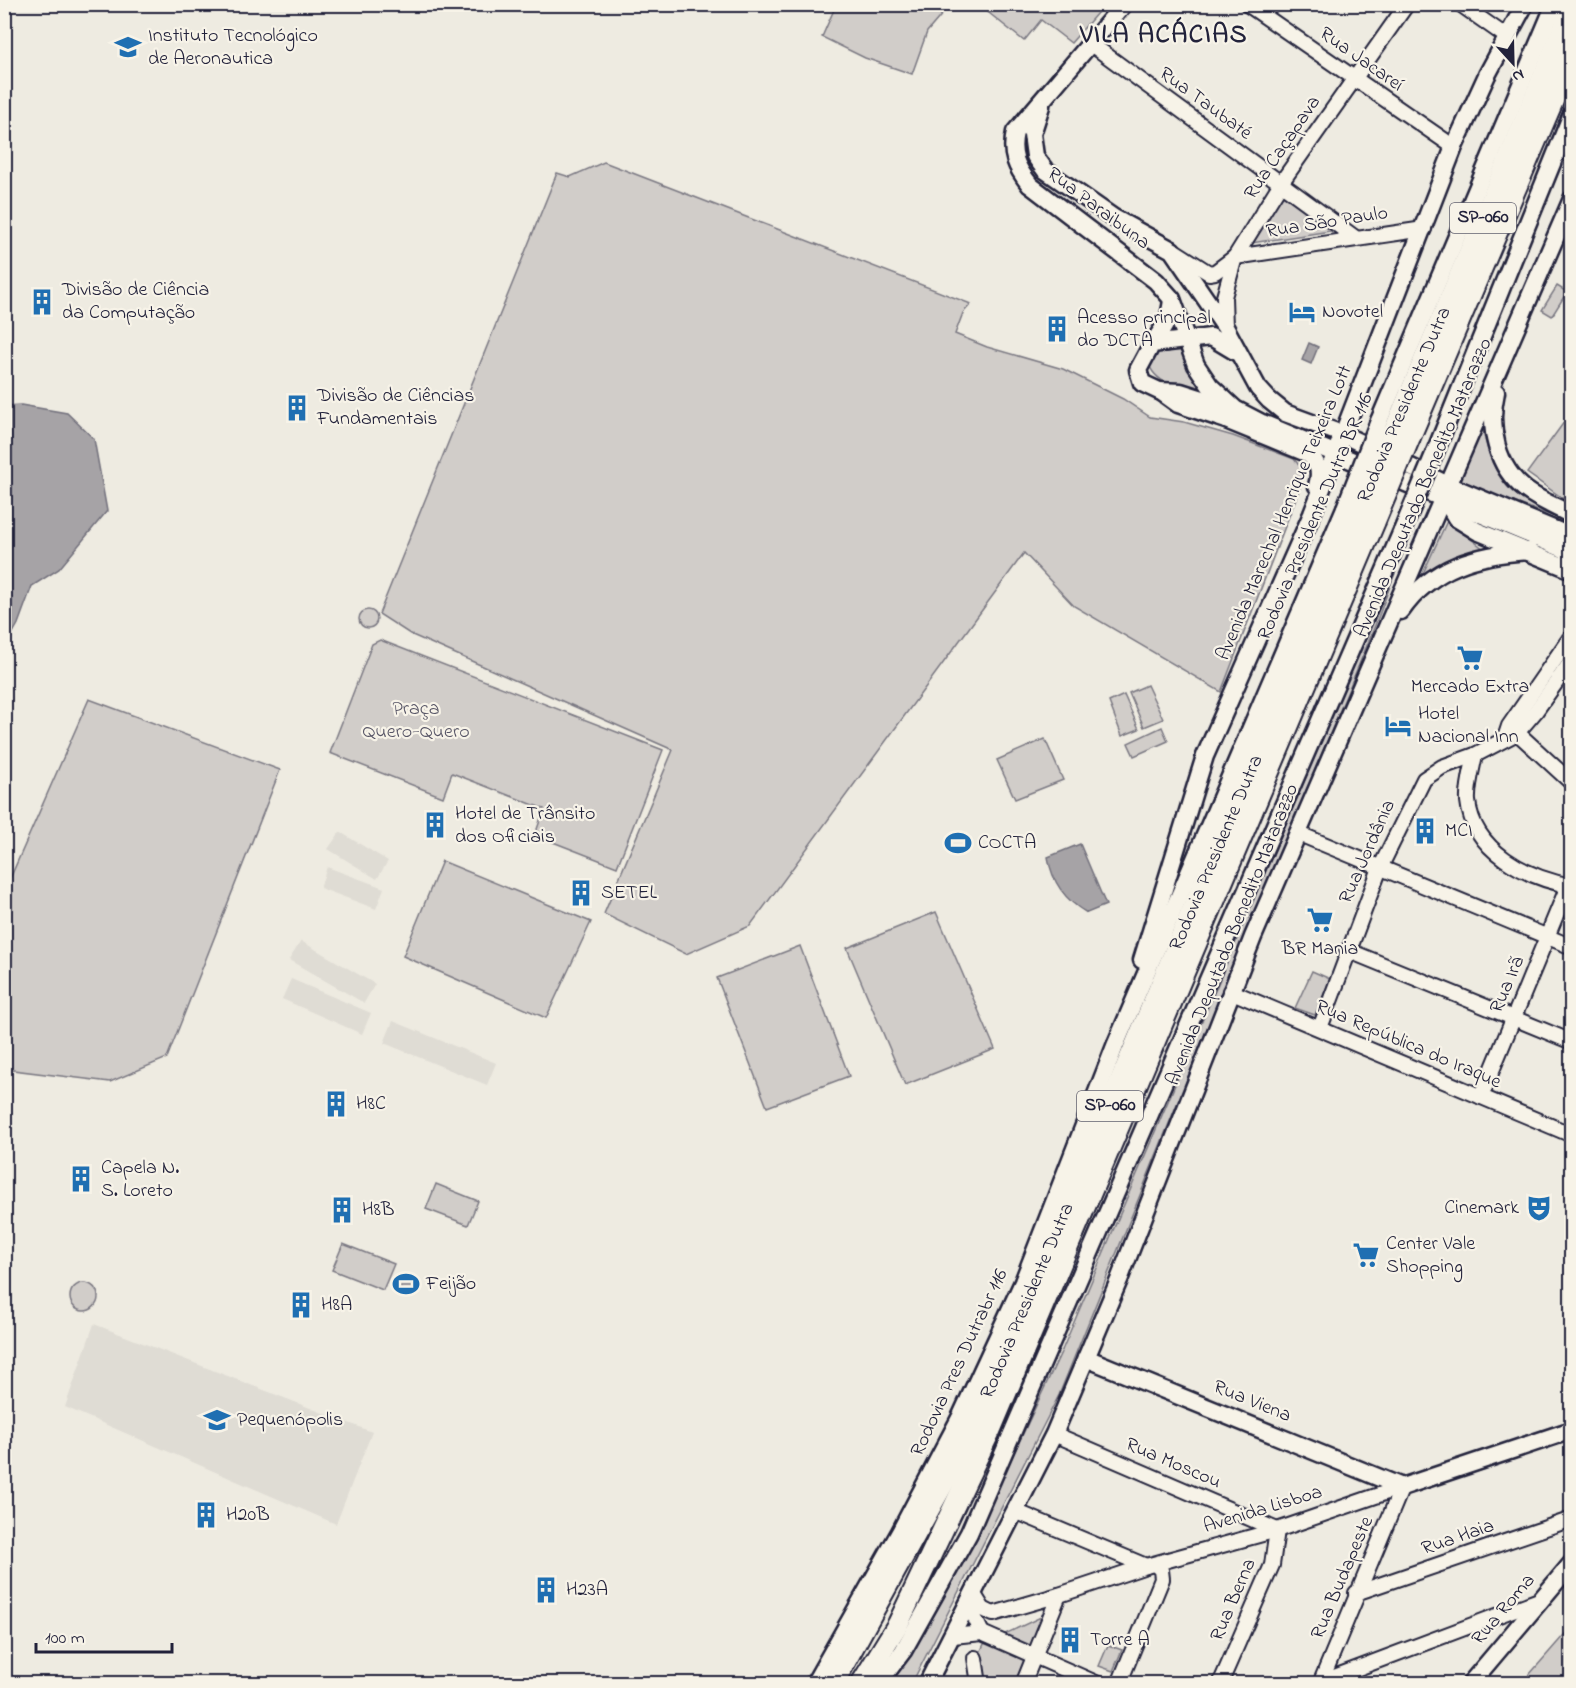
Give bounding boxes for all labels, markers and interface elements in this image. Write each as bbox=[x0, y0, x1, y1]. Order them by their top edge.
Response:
district label: VILA ACÁCIAS bbox=[1079, 16, 1248, 55]
street label: Rua Jacareí bbox=[1313, 20, 1409, 100]
place label: Instituto Tecnológico de Aeronautica bbox=[148, 22, 318, 74]
school or university icon: Instituto Tecnológico de Aeronautica bbox=[113, 32, 143, 62]
north arrow bbox=[1483, 33, 1543, 93]
street label: Rua Taubaté bbox=[1152, 60, 1258, 148]
text: N bbox=[1508, 62, 1527, 88]
street label: Rua Caçapava bbox=[1237, 90, 1329, 206]
street label: Rua Paraibuna bbox=[1040, 161, 1156, 257]
street label: Rua São Paulo bbox=[1264, 199, 1390, 247]
road number: SP-060 bbox=[1450, 203, 1516, 233]
place label: Divisão de Ciência da Computação bbox=[61, 276, 209, 328]
building icon: Divisão de Ciência da Computação bbox=[27, 287, 57, 317]
hotel icon: Novotel bbox=[1287, 297, 1317, 327]
place label: Novotel bbox=[1322, 298, 1383, 327]
street label: Rodovia Presidente Dutra bbox=[1351, 303, 1459, 507]
place label: Acesso principal do DCTA bbox=[1077, 304, 1211, 356]
building icon: Acesso principal do DCTA bbox=[1042, 314, 1072, 344]
street label: Avenida Deputado Benedito Matarazzo bbox=[1348, 334, 1500, 642]
street label: Avenida Marechal Henrique Teixeira Lott bbox=[1209, 361, 1361, 665]
place label: Divisão de Ciências Fundamentais bbox=[316, 382, 474, 434]
street label: Rodovia Presidente Dutra BR 116 bbox=[1251, 389, 1381, 645]
building icon: Divisão de Ciências Fundamentais bbox=[282, 393, 312, 423]
supermarket icon: Mercado Extra bbox=[1455, 643, 1485, 673]
place label: Mercado Extra bbox=[1411, 673, 1529, 702]
park label: Praça Quero-Quero bbox=[362, 695, 470, 747]
place label: Hotel Nacional Inn bbox=[1418, 700, 1519, 752]
hotel icon: Hotel Nacional Inn bbox=[1383, 711, 1413, 741]
street label: Rodovia Presidente Dutra bbox=[1163, 751, 1271, 955]
street label: Avenida Deputado Benedito Matarazzo bbox=[1159, 780, 1307, 1090]
street label: Rua Jordânia bbox=[1332, 795, 1404, 909]
place label: Hotel de Trânsito dos Oficiais bbox=[455, 800, 595, 852]
building icon: Hotel de Trânsito dos Oficiais bbox=[420, 810, 450, 840]
building icon: MCI bbox=[1410, 816, 1440, 846]
place label: MCI bbox=[1445, 817, 1473, 846]
sports icon: COCTA bbox=[943, 828, 973, 858]
place label: COCTA bbox=[978, 829, 1036, 858]
building icon: SETEL bbox=[566, 878, 596, 908]
place label: SETEL bbox=[601, 879, 658, 908]
supermarket icon: BR Mania bbox=[1305, 905, 1335, 935]
place label: BR Mania bbox=[1281, 935, 1358, 964]
street label: Rua Irã bbox=[1483, 952, 1533, 1018]
street label: Rua República do Iraque bbox=[1311, 993, 1505, 1097]
building icon: H8C bbox=[321, 1089, 351, 1119]
place label: H8C bbox=[356, 1090, 386, 1119]
road number: SP-060 bbox=[1077, 1091, 1143, 1121]
place label: Capela N. S. Loreto bbox=[101, 1154, 179, 1206]
building icon: Capela N. S. Loreto bbox=[66, 1164, 96, 1194]
theatre icon: Cinemark bbox=[1524, 1193, 1554, 1223]
place label: Cinemark bbox=[1444, 1194, 1519, 1223]
building icon: H8B bbox=[327, 1195, 357, 1225]
place label: H8B bbox=[362, 1196, 395, 1225]
street label: Rodovia Presidente Dutra bbox=[974, 1199, 1082, 1403]
place label: Center Vale Shopping bbox=[1386, 1230, 1475, 1283]
supermarket icon: Center Vale Shopping bbox=[1351, 1240, 1381, 1270]
street label: Rodovia Pres Dutrabr 116 bbox=[904, 1264, 1016, 1462]
sports icon: Feijão bbox=[391, 1269, 421, 1299]
place label: Feijão bbox=[425, 1270, 476, 1299]
building icon: H8A bbox=[286, 1290, 316, 1320]
place label: H8A bbox=[321, 1291, 352, 1320]
street label: Rua Viena bbox=[1209, 1373, 1295, 1431]
school or university icon: Pequenópolis bbox=[202, 1405, 232, 1435]
place label: Pequenópolis bbox=[237, 1406, 343, 1435]
street label: Rua Moscou bbox=[1121, 1431, 1225, 1497]
street label: Avenida Lisboa bbox=[1200, 1478, 1326, 1542]
building icon: H20B bbox=[191, 1500, 221, 1530]
place label: H20B bbox=[226, 1501, 270, 1530]
street label: Rua Budapeste bbox=[1304, 1512, 1382, 1644]
street label: Rua Haia bbox=[1418, 1512, 1498, 1564]
street label: Rua Berna bbox=[1204, 1554, 1264, 1646]
street label: Rua Roma bbox=[1465, 1568, 1543, 1652]
building icon: H23A bbox=[531, 1575, 561, 1605]
place label: H23A bbox=[566, 1576, 608, 1605]
scale bar bbox=[36, 1616, 172, 1654]
building icon: Torre A bbox=[1055, 1625, 1085, 1655]
text: 100 m bbox=[45, 1626, 85, 1652]
place label: Torre A bbox=[1090, 1626, 1150, 1655]

